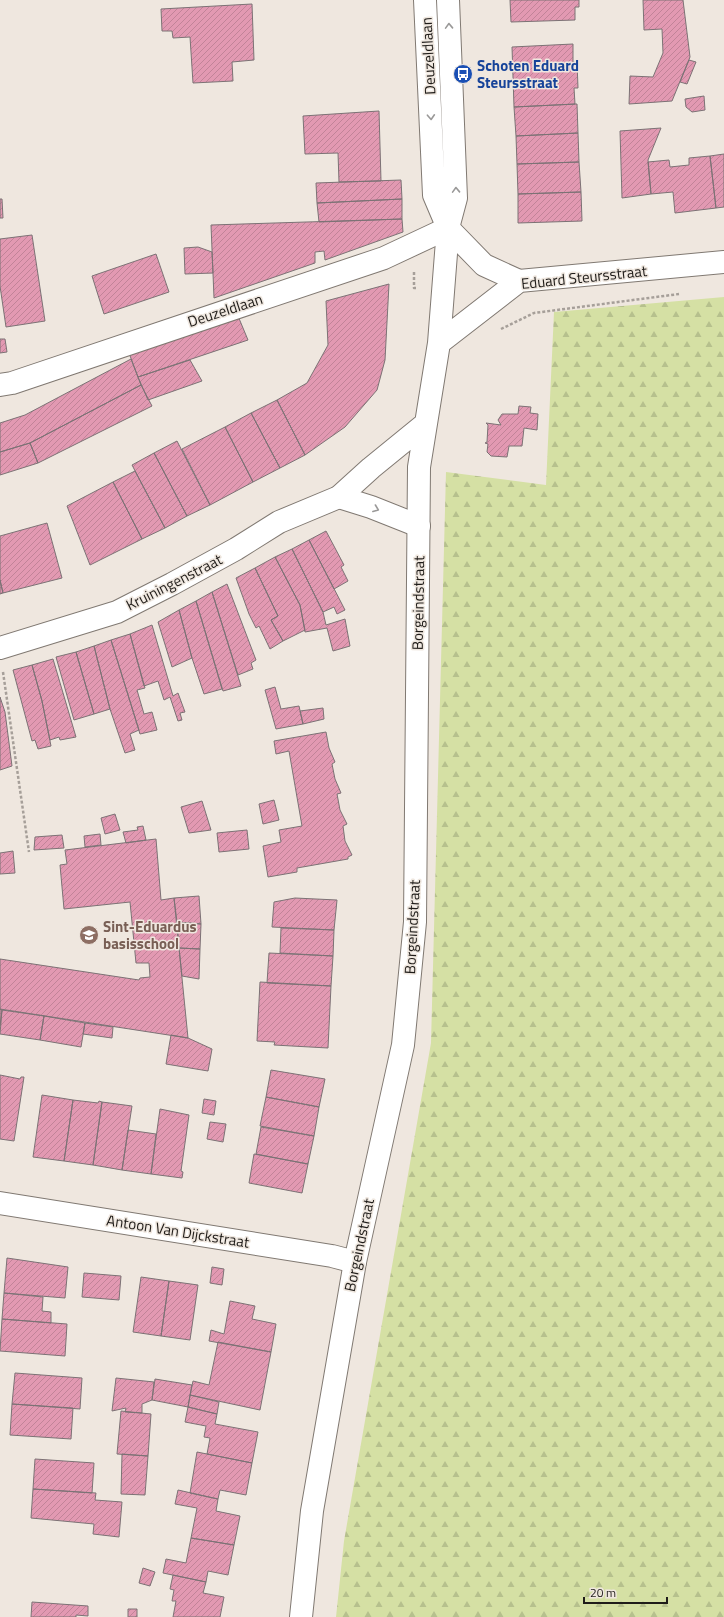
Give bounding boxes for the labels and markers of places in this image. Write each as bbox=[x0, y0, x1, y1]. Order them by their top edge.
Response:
place label: Schoten Eduard Steursstraat bbox=[477, 54, 579, 94]
bus stop icon: Schoten Eduard Steursstraat bbox=[452, 63, 474, 85]
place label: Sint-Eduardus basisschool bbox=[103, 915, 197, 955]
school or university icon: Sint-Eduardus basisschool bbox=[78, 924, 100, 946]

